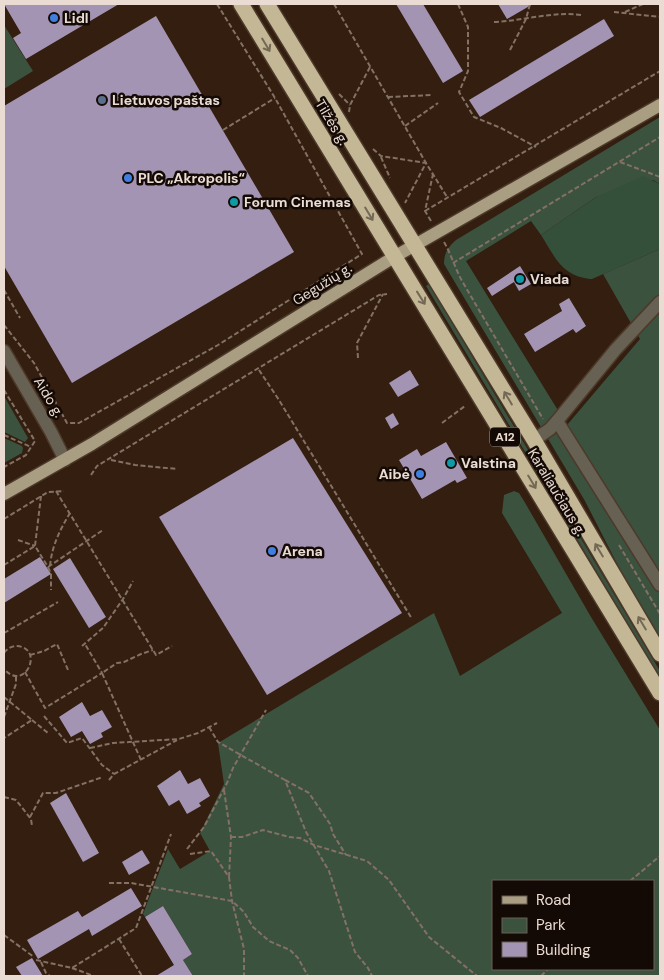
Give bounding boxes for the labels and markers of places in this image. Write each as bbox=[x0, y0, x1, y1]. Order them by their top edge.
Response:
place label: Lidl bbox=[64, 9, 89, 27]
marker: Lidl bbox=[48, 12, 60, 24]
place label: Lietuvos paštas bbox=[112, 91, 220, 109]
marker: Lietuvos paštas bbox=[96, 94, 108, 106]
place label: PLC „Akropolis“ bbox=[138, 169, 245, 187]
marker: PLC „Akropolis“ bbox=[122, 172, 134, 184]
place label: Forum Cinemas bbox=[244, 193, 351, 211]
marker: Forum Cinemas bbox=[228, 196, 240, 208]
place label: Viada bbox=[530, 270, 569, 288]
marker: Viada bbox=[514, 273, 526, 285]
place label: Valstina bbox=[461, 454, 516, 472]
marker: Valstina bbox=[445, 457, 457, 469]
place label: Aibė bbox=[379, 465, 410, 483]
marker: Aibė bbox=[414, 468, 426, 480]
place label: Arena bbox=[282, 542, 323, 560]
marker: Arena bbox=[266, 545, 278, 557]

